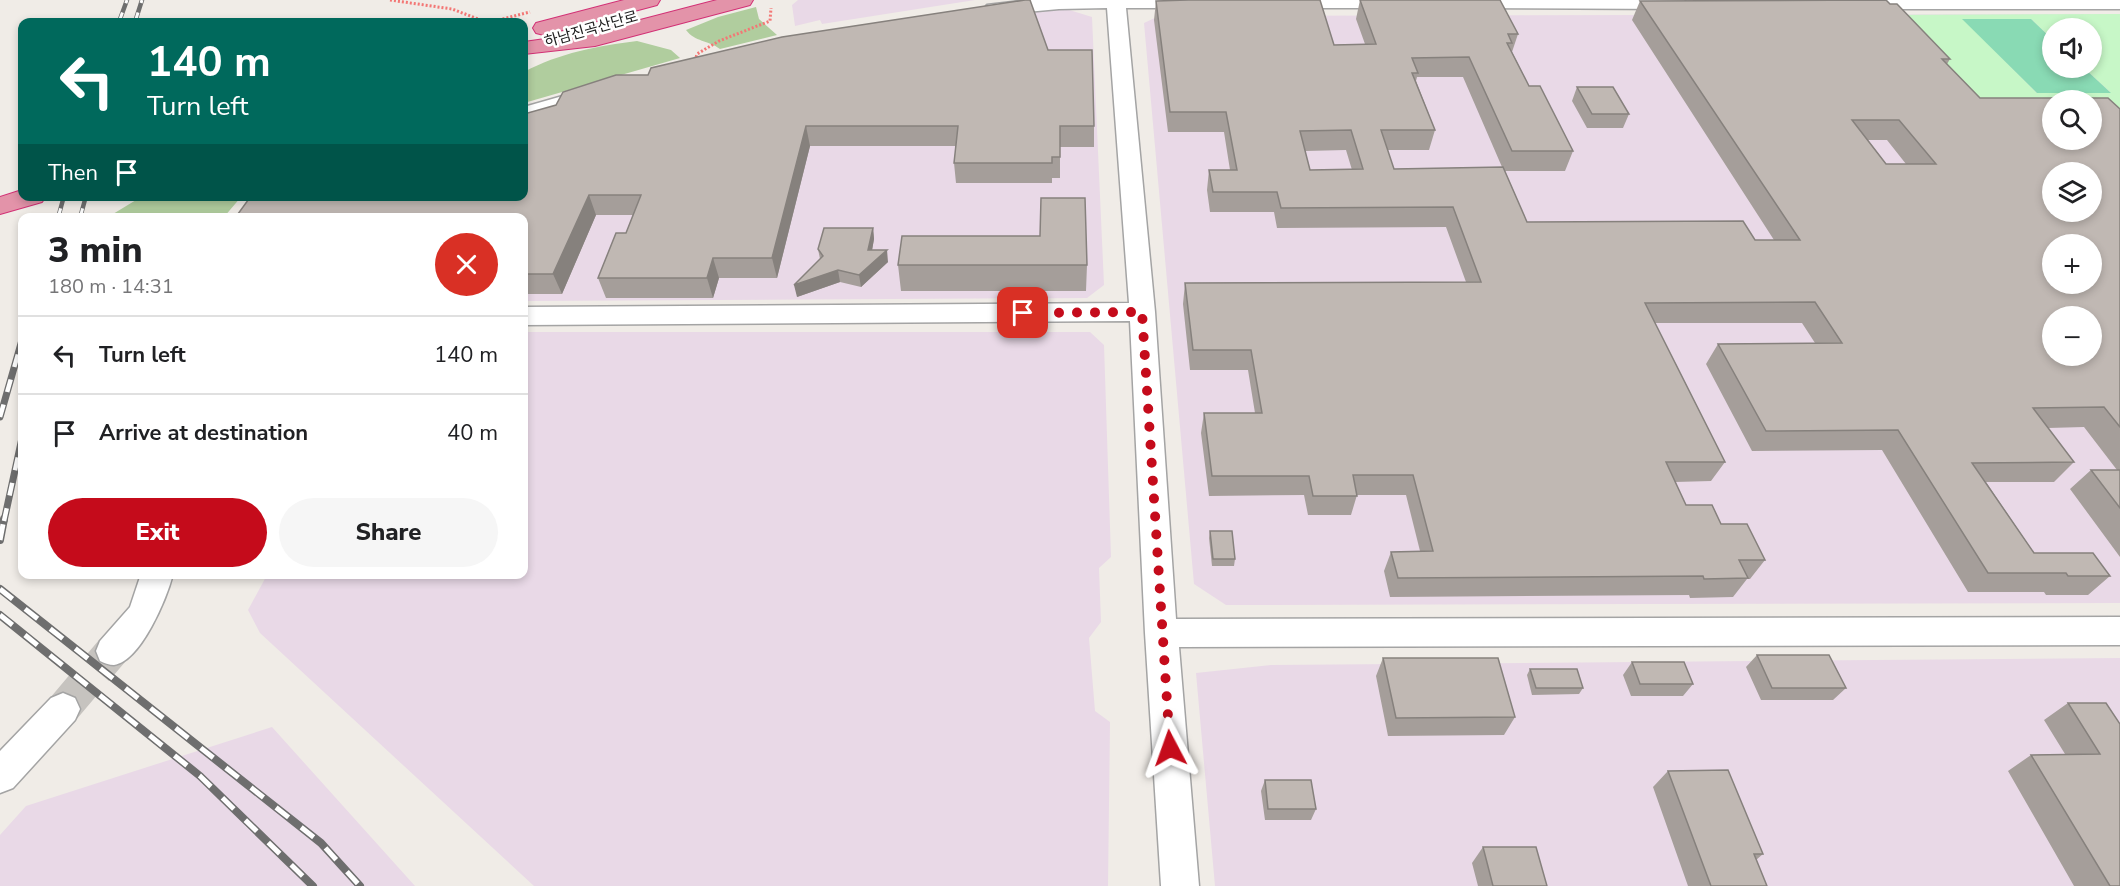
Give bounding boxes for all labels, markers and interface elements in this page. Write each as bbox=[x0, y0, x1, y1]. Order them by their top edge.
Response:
street label: 하남진곡산단로 bbox=[542, 6, 640, 52]
map controls bbox=[2042, 18, 2102, 366]
button: sound bbox=[2042, 18, 2102, 78]
text: 140 m bbox=[147, 34, 271, 91]
icon: left bbox=[48, 42, 126, 120]
text: Turn left bbox=[147, 88, 248, 125]
button: search bbox=[2042, 90, 2102, 150]
icon: arrive bbox=[110, 156, 143, 189]
text: Then bbox=[48, 158, 98, 188]
button: layers bbox=[2042, 162, 2102, 222]
text: 3 min bbox=[48, 226, 143, 275]
button: close bbox=[435, 233, 498, 296]
button: + bbox=[2042, 234, 2102, 294]
text: 180 m · 14:31 bbox=[48, 273, 174, 300]
pin bbox=[997, 287, 1048, 338]
icon: arrive bbox=[1006, 296, 1039, 329]
button: − bbox=[2042, 306, 2102, 366]
icon: left bbox=[48, 339, 81, 372]
text: Turn left bbox=[99, 340, 186, 370]
text: 140 m bbox=[434, 340, 498, 370]
icon: arrive bbox=[48, 417, 81, 450]
text: Arrive at destination bbox=[99, 418, 308, 448]
text: 40 m bbox=[447, 418, 498, 448]
button: Exit bbox=[48, 498, 267, 567]
button: Share bbox=[279, 498, 498, 567]
position arrow bbox=[1138, 716, 1202, 780]

